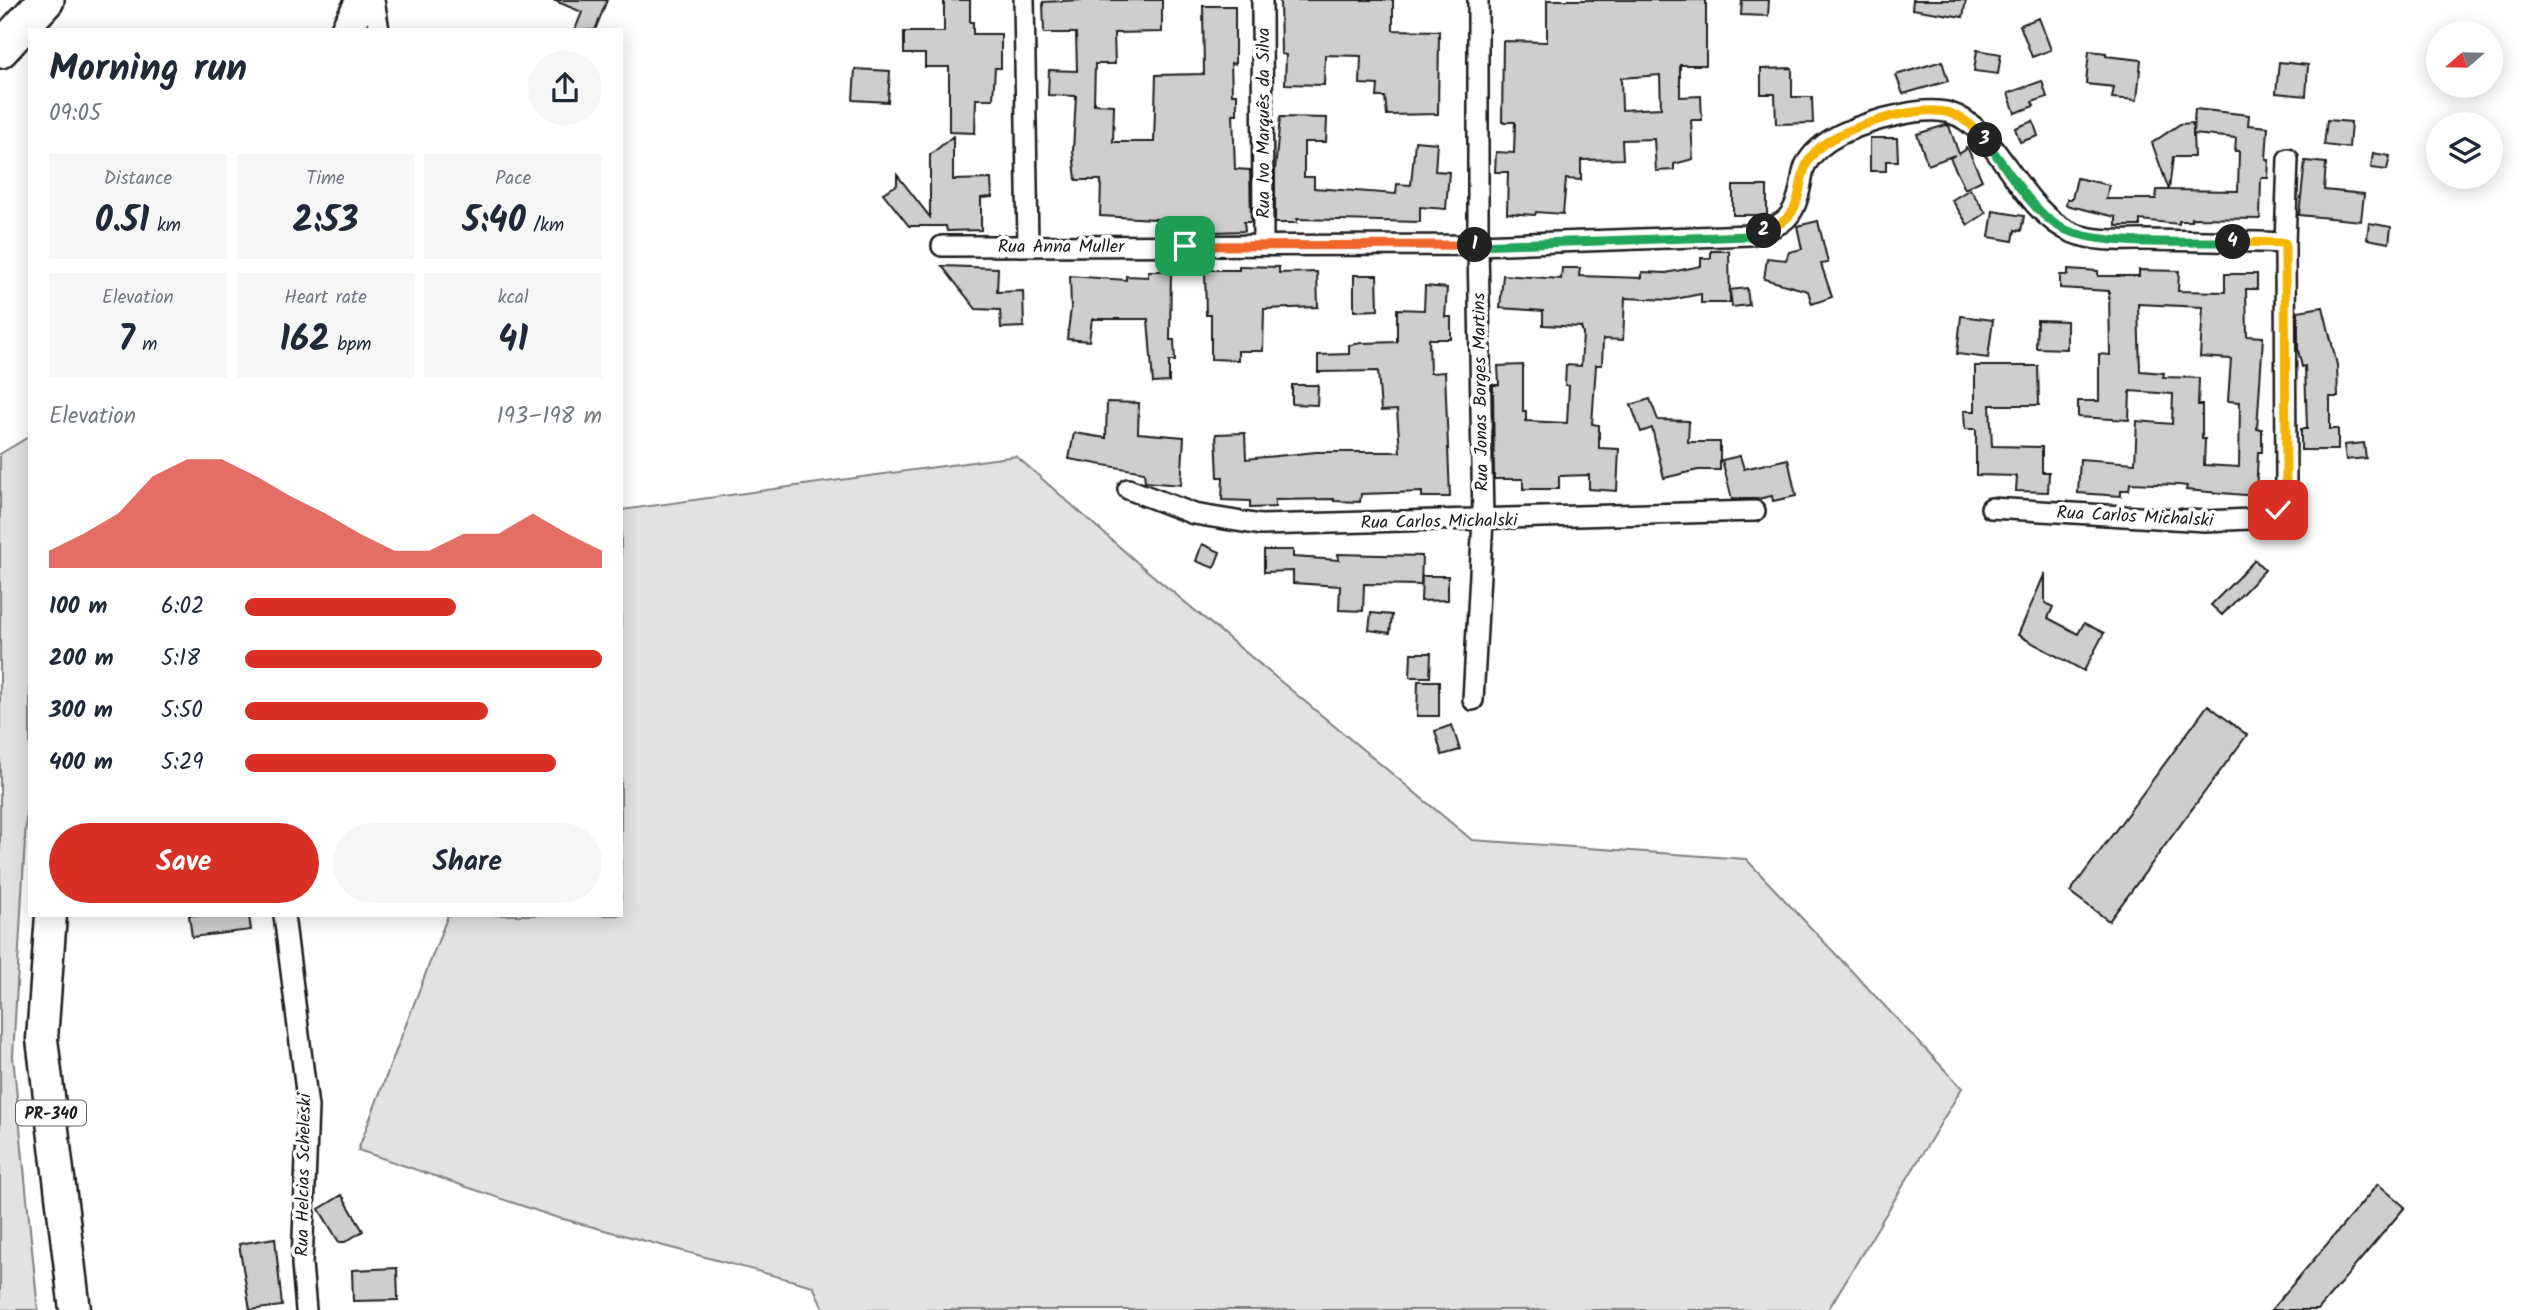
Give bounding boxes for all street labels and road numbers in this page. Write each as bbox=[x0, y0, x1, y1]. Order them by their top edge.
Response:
street label: Rua Ivo Marquês da Silva bbox=[1250, 28, 1279, 218]
street label: Rua Anna Muller bbox=[998, 233, 1125, 262]
street label: Rua Jonas Borges Martins bbox=[1465, 292, 1498, 491]
street label: Rua Carlos Michalski bbox=[2056, 499, 2215, 536]
street label: Rua Carlos Michalski bbox=[1360, 507, 1518, 538]
street label: Rua Helcias Scheleski bbox=[289, 1092, 320, 1257]
road number: PR-340 bbox=[16, 1100, 86, 1126]

